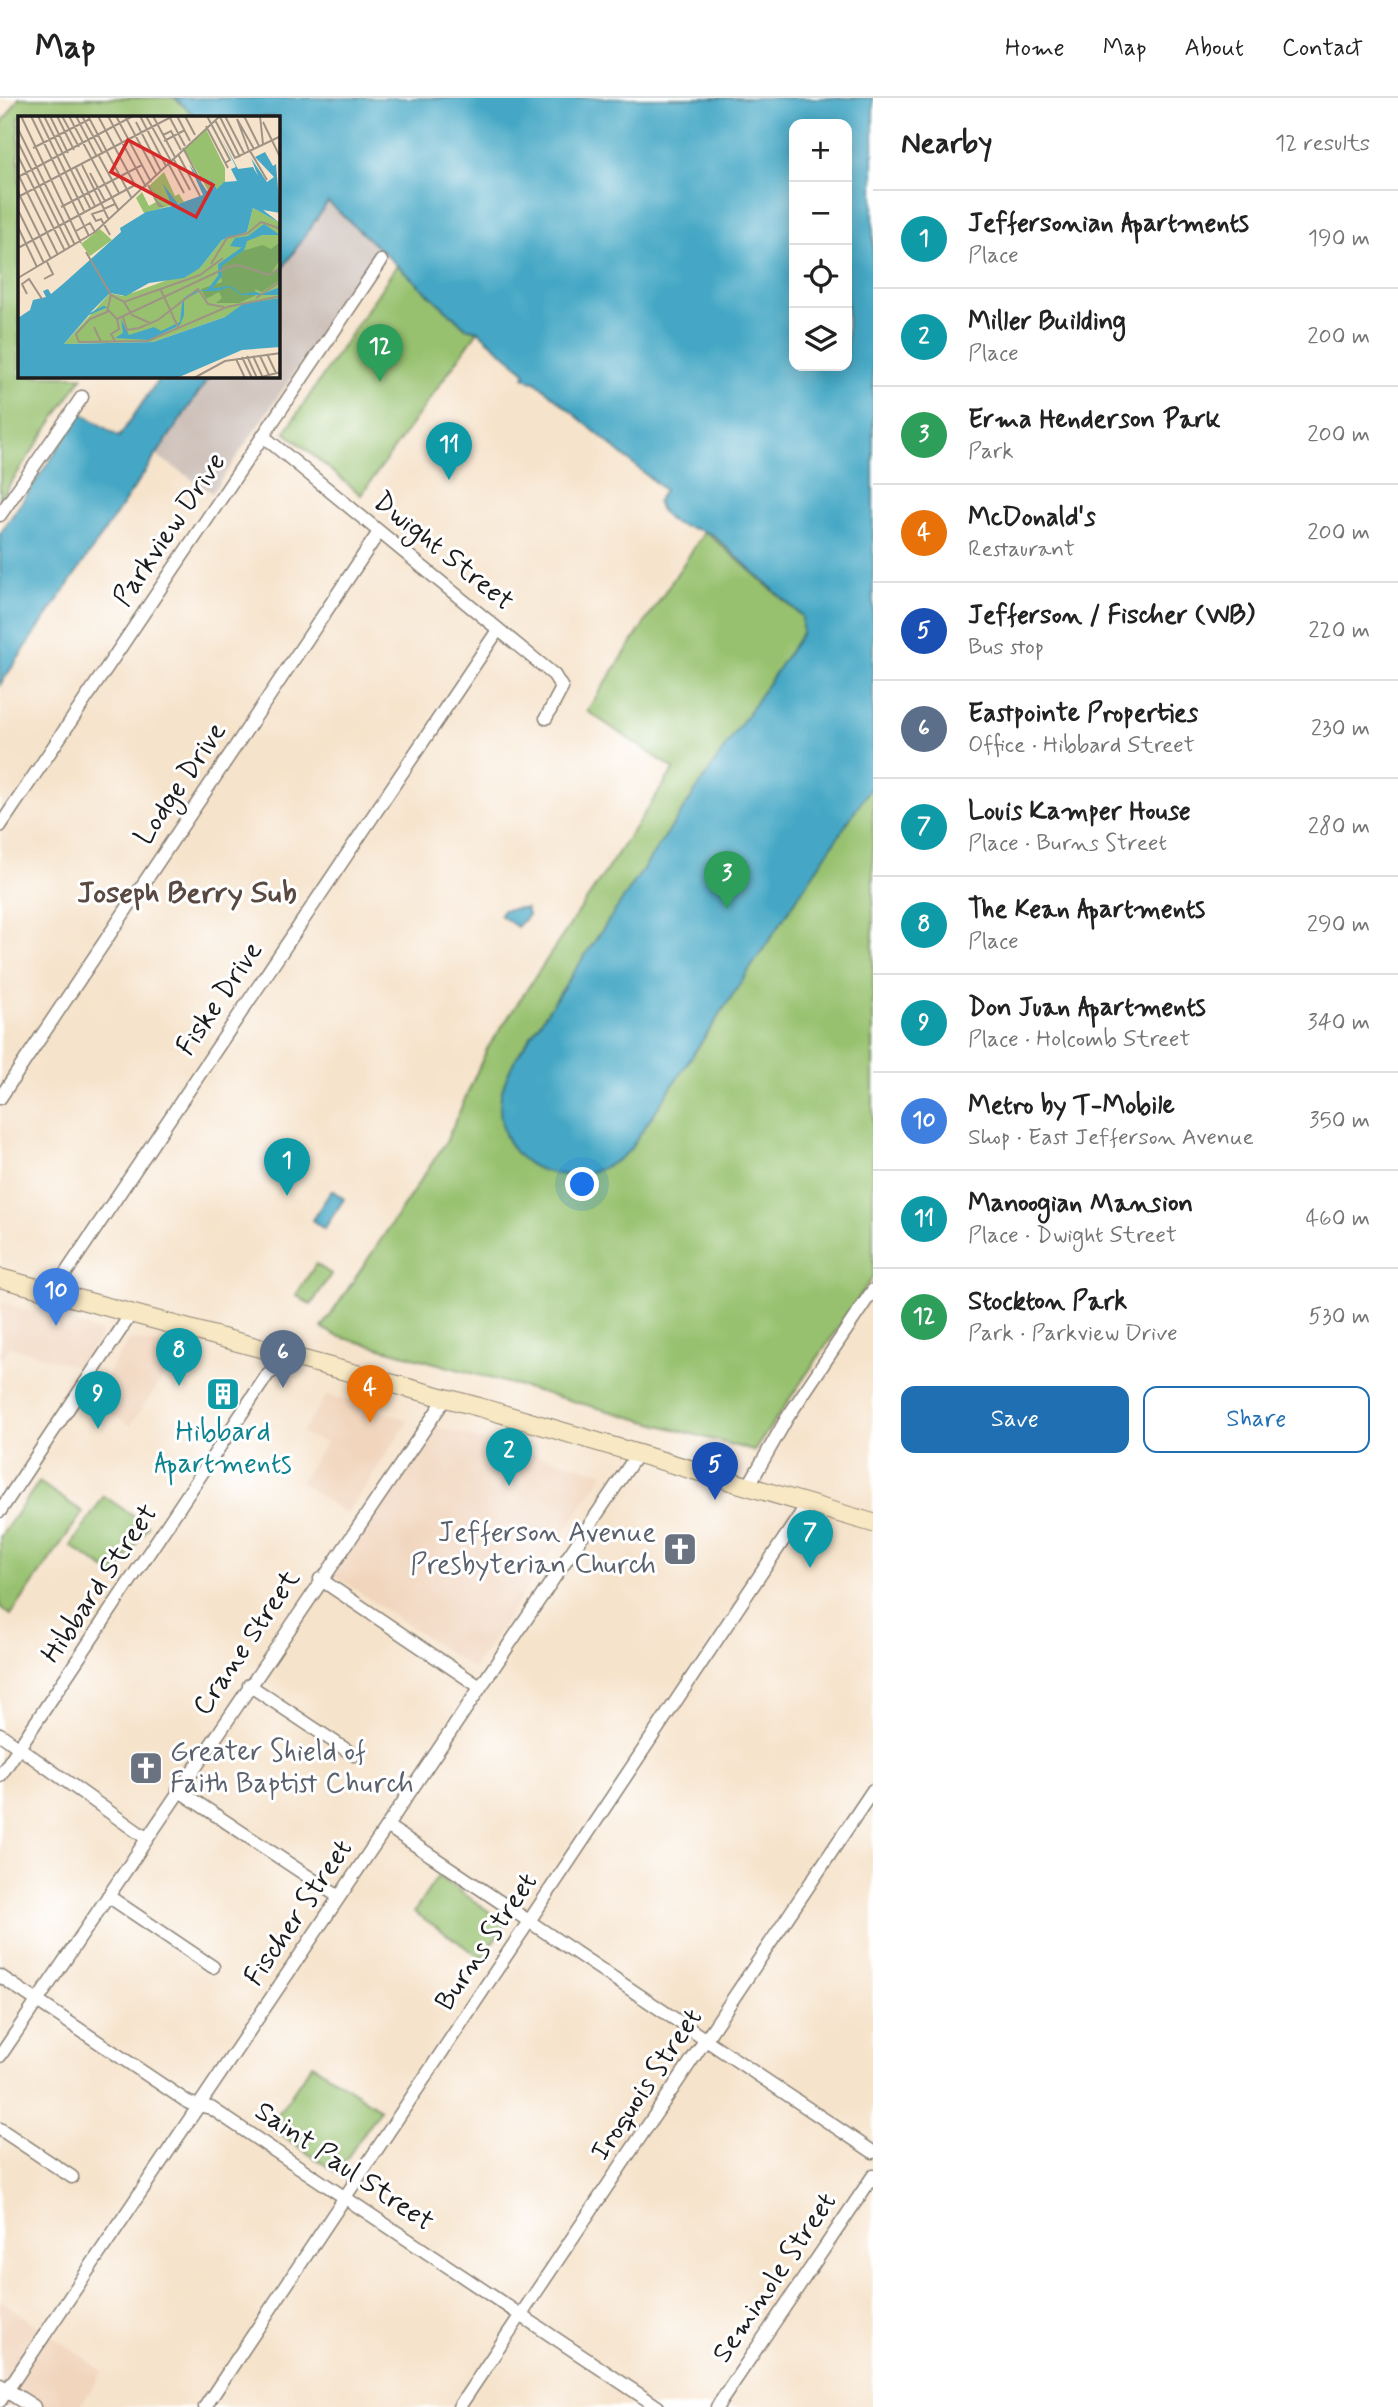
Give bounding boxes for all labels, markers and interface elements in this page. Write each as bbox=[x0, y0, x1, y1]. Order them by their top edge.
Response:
text: Map bbox=[35, 26, 95, 70]
text: Home bbox=[1005, 33, 1065, 64]
text: Map bbox=[1103, 33, 1147, 64]
text: About bbox=[1185, 33, 1244, 64]
text: Contact bbox=[1282, 33, 1363, 64]
inset map bbox=[18, 116, 280, 378]
map controls bbox=[789, 119, 852, 371]
button: + bbox=[789, 119, 852, 182]
text: Nearby bbox=[901, 124, 992, 163]
text: 12 results bbox=[1275, 129, 1370, 159]
button: − bbox=[789, 182, 852, 245]
text: Jeffersonian Apartments bbox=[968, 207, 1249, 241]
text: 1 bbox=[919, 224, 929, 254]
text: 190 m bbox=[1308, 224, 1370, 254]
text: Place bbox=[968, 241, 1019, 271]
button: locate bbox=[789, 245, 852, 308]
text: Miller Building bbox=[968, 305, 1126, 339]
button: layers bbox=[789, 308, 852, 371]
text: 2 bbox=[918, 322, 930, 352]
text: 200 m bbox=[1307, 322, 1370, 352]
pin: 12 bbox=[357, 324, 403, 382]
text: Place bbox=[968, 339, 1019, 369]
text: Erma Henderson Park bbox=[968, 403, 1220, 437]
text: 3 bbox=[919, 420, 929, 450]
text: 200 m bbox=[1307, 420, 1370, 450]
pin: 11 bbox=[426, 422, 472, 480]
text: Park bbox=[968, 437, 1014, 467]
street label: Parkview Drive bbox=[105, 446, 235, 614]
street label: Dwight Street bbox=[364, 484, 521, 622]
text: McDonald's bbox=[968, 501, 1096, 535]
text: 4 bbox=[917, 518, 931, 548]
text: 200 m bbox=[1307, 518, 1370, 548]
text: Restaurant bbox=[968, 535, 1075, 565]
text: Jefferson / Fischer (WB) bbox=[968, 599, 1255, 633]
text: 5 bbox=[917, 616, 931, 646]
text: 220 m bbox=[1308, 616, 1370, 646]
text: Bus stop bbox=[968, 633, 1044, 663]
text: Eastpointe Properties bbox=[968, 697, 1198, 731]
text: 6 bbox=[918, 714, 930, 744]
text: 230 m bbox=[1311, 714, 1370, 744]
street label: Lodge Drive bbox=[126, 715, 237, 854]
text: Office · Hibbard Street bbox=[968, 731, 1195, 761]
text: Louis Kamper House bbox=[968, 795, 1191, 829]
text: 7 bbox=[917, 812, 931, 842]
text: 280 m bbox=[1308, 812, 1370, 842]
text: Place · Burns Street bbox=[968, 829, 1167, 859]
pin: 3 bbox=[704, 851, 750, 909]
district label: Joseph Berry Sub bbox=[77, 874, 297, 913]
text: The Kean Apartments bbox=[968, 893, 1205, 927]
text: 8 bbox=[918, 910, 930, 940]
text: 290 m bbox=[1307, 910, 1370, 940]
text: Place bbox=[968, 927, 1019, 957]
street label: Fiske Drive bbox=[168, 935, 272, 1063]
text: Don Juan Apartments bbox=[968, 991, 1206, 1025]
text: 9 bbox=[918, 1008, 930, 1038]
text: 340 m bbox=[1307, 1008, 1370, 1038]
text: Place · Holcomb Street bbox=[968, 1025, 1190, 1055]
text: Metro by T-Mobile bbox=[968, 1089, 1175, 1123]
text: 10 bbox=[912, 1106, 936, 1136]
text: 350 m bbox=[1309, 1106, 1370, 1136]
text: Shop · East Jefferson Avenue bbox=[968, 1123, 1254, 1153]
pin: 1 bbox=[264, 1138, 310, 1196]
your location bbox=[565, 1167, 599, 1201]
text: Manoogian Mansion bbox=[968, 1187, 1193, 1221]
text: 11 bbox=[914, 1204, 934, 1234]
text: 460 m bbox=[1306, 1204, 1370, 1234]
text: Place · Dwight Street bbox=[968, 1221, 1177, 1251]
pin: 10 bbox=[33, 1268, 79, 1326]
text: Stockton Park bbox=[968, 1285, 1127, 1319]
text: 12 bbox=[913, 1302, 935, 1332]
text: 530 m bbox=[1308, 1302, 1370, 1332]
text: Park · Parkview Drive bbox=[968, 1319, 1178, 1349]
pin: 8 bbox=[156, 1328, 202, 1386]
pin: 6 bbox=[260, 1330, 306, 1388]
pin: 4 bbox=[347, 1365, 393, 1423]
pin: 9 bbox=[75, 1371, 121, 1429]
building icon: Hibbard Apartments bbox=[204, 1375, 242, 1413]
button: Save bbox=[901, 1386, 1129, 1453]
button: Share bbox=[1143, 1386, 1370, 1453]
place label: Hibbard Apartments bbox=[154, 1414, 292, 1486]
pin: 2 bbox=[486, 1428, 532, 1486]
pin: 5 bbox=[692, 1442, 738, 1500]
street label: Hibbard Street bbox=[33, 1497, 167, 1671]
pin: 7 bbox=[787, 1510, 833, 1568]
place label: Jefferson Avenue Presbyterian Church bbox=[410, 1515, 656, 1584]
church icon: Jefferson Avenue Presbyterian Church bbox=[661, 1530, 699, 1568]
street label: Crane Street bbox=[185, 1562, 310, 1723]
place label: Greater Shield of Faith Baptist Church bbox=[170, 1734, 414, 1803]
church icon: Greater Shield of Faith Baptist Church bbox=[127, 1749, 165, 1787]
street label: Fischer Street bbox=[236, 1832, 362, 1994]
street label: Burns Street bbox=[427, 1866, 547, 2018]
street label: Iroquois Street bbox=[582, 2002, 712, 2168]
street label: Saint Paul Street bbox=[247, 2093, 441, 2241]
street label: Seminole Street bbox=[704, 2186, 846, 2370]

